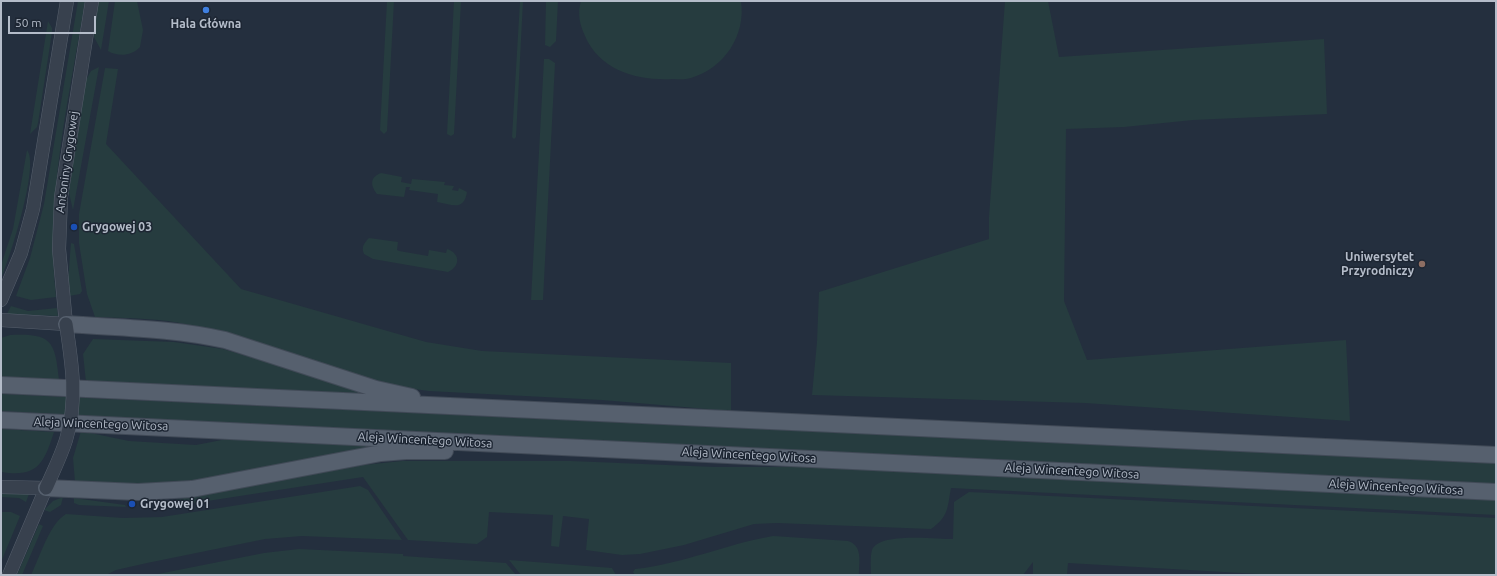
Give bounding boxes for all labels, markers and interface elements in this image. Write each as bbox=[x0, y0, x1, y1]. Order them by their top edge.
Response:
marker: Hala Główna bbox=[201, 5, 211, 15]
scale bar bbox=[10, 8, 98, 34]
text: 50 m bbox=[15, 16, 42, 29]
place label: Hala Główna bbox=[171, 17, 241, 31]
street label: Antoniny Grygowej bbox=[53, 110, 81, 214]
place label: Grygowej 03 bbox=[82, 220, 152, 234]
marker: Grygowej 03 bbox=[69, 222, 79, 232]
place label: Uniwersytet Przyrodniczy bbox=[1341, 250, 1414, 278]
marker: Uniwersytet Przyrodniczy bbox=[1417, 259, 1427, 269]
street label: Aleja Wincentego Witosa bbox=[33, 414, 169, 434]
street label: Aleja Wincentego Witosa bbox=[357, 429, 493, 451]
street label: Aleja Wincentego Witosa bbox=[681, 444, 817, 466]
street label: Aleja Wincentego Witosa bbox=[1004, 460, 1140, 482]
street label: Aleja Wincentego Witosa bbox=[1328, 476, 1464, 498]
place label: Grygowej 01 bbox=[140, 497, 210, 511]
marker: Grygowej 01 bbox=[127, 499, 137, 509]

